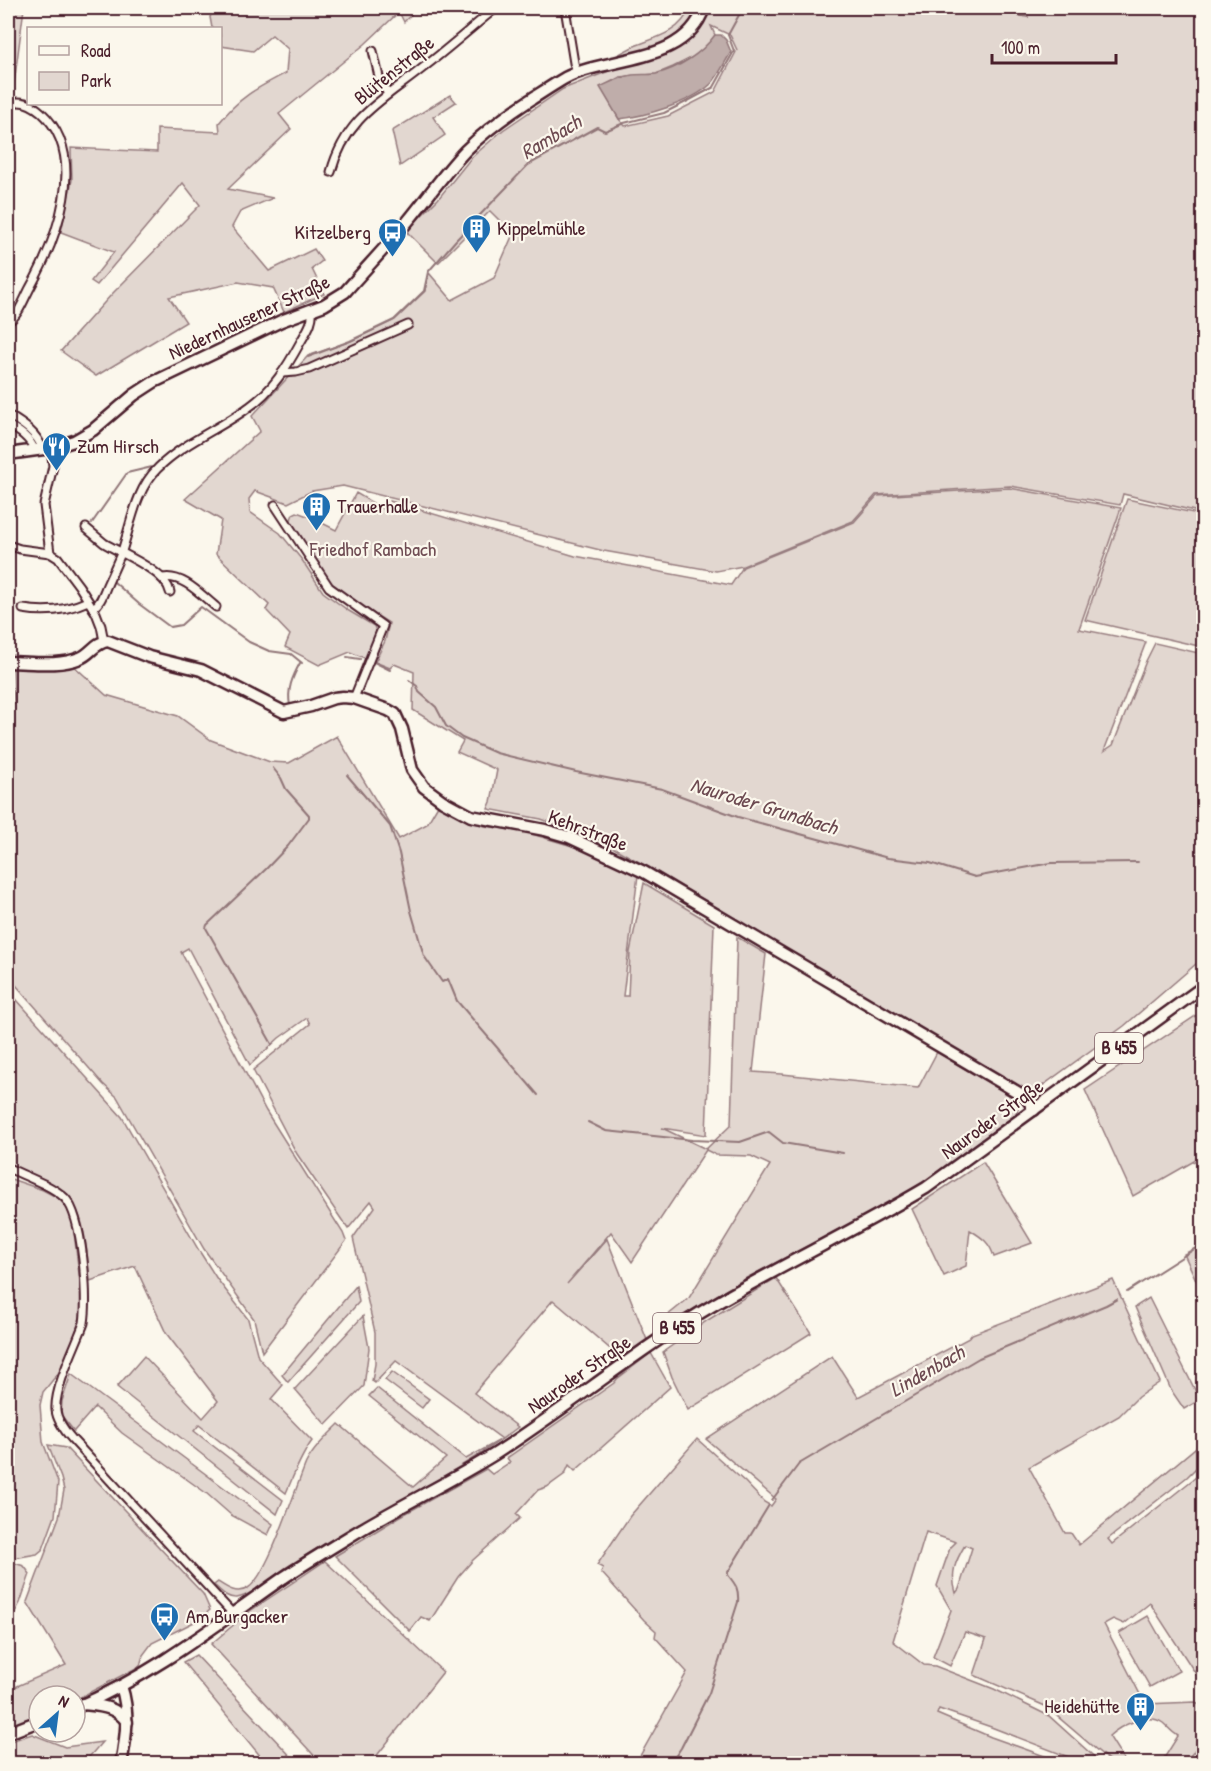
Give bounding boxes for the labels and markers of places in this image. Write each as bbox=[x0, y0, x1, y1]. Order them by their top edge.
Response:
building icon: Kippelmühle bbox=[460, 212, 492, 254]
place label: Kippelmühle bbox=[497, 214, 586, 241]
bus stop icon: Kitzelberg bbox=[376, 216, 408, 258]
place label: Kitzelberg bbox=[295, 218, 371, 245]
restaurant icon: Zum Hirsch bbox=[40, 430, 72, 472]
place label: Zum Hirsch bbox=[77, 432, 159, 459]
building icon: Trauerhalle bbox=[300, 490, 332, 532]
place label: Trauerhalle bbox=[337, 492, 418, 519]
bus stop icon: Am Burgacker bbox=[149, 1600, 181, 1642]
place label: Am Burgacker bbox=[186, 1602, 289, 1629]
building icon: Heidehütte bbox=[1125, 1690, 1157, 1732]
place label: Heidehütte bbox=[1044, 1692, 1120, 1719]

